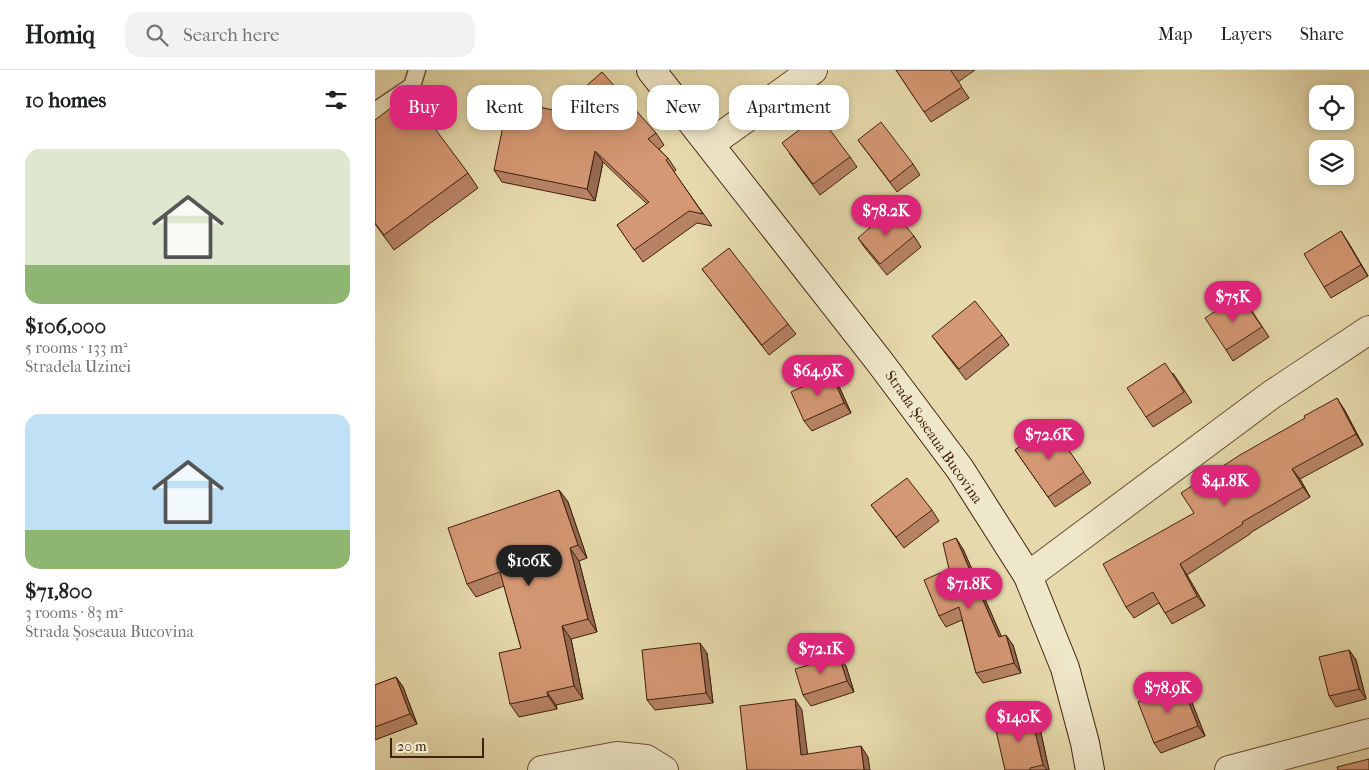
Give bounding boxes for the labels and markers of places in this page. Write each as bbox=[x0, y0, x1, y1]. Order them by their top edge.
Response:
pin: $78.2K bbox=[845, 194, 927, 237]
pin: $75K bbox=[1203, 280, 1263, 323]
pin: $64.9K bbox=[777, 354, 859, 397]
pin: $72.6K bbox=[1008, 418, 1090, 461]
pin: $41.8K bbox=[1184, 464, 1266, 507]
pin: $106K bbox=[494, 544, 564, 587]
pin: $71.8K bbox=[928, 568, 1010, 610]
pin: $72.1K bbox=[780, 632, 862, 675]
pin: $78.9K bbox=[1127, 672, 1209, 714]
pin: $140K bbox=[984, 700, 1054, 743]

